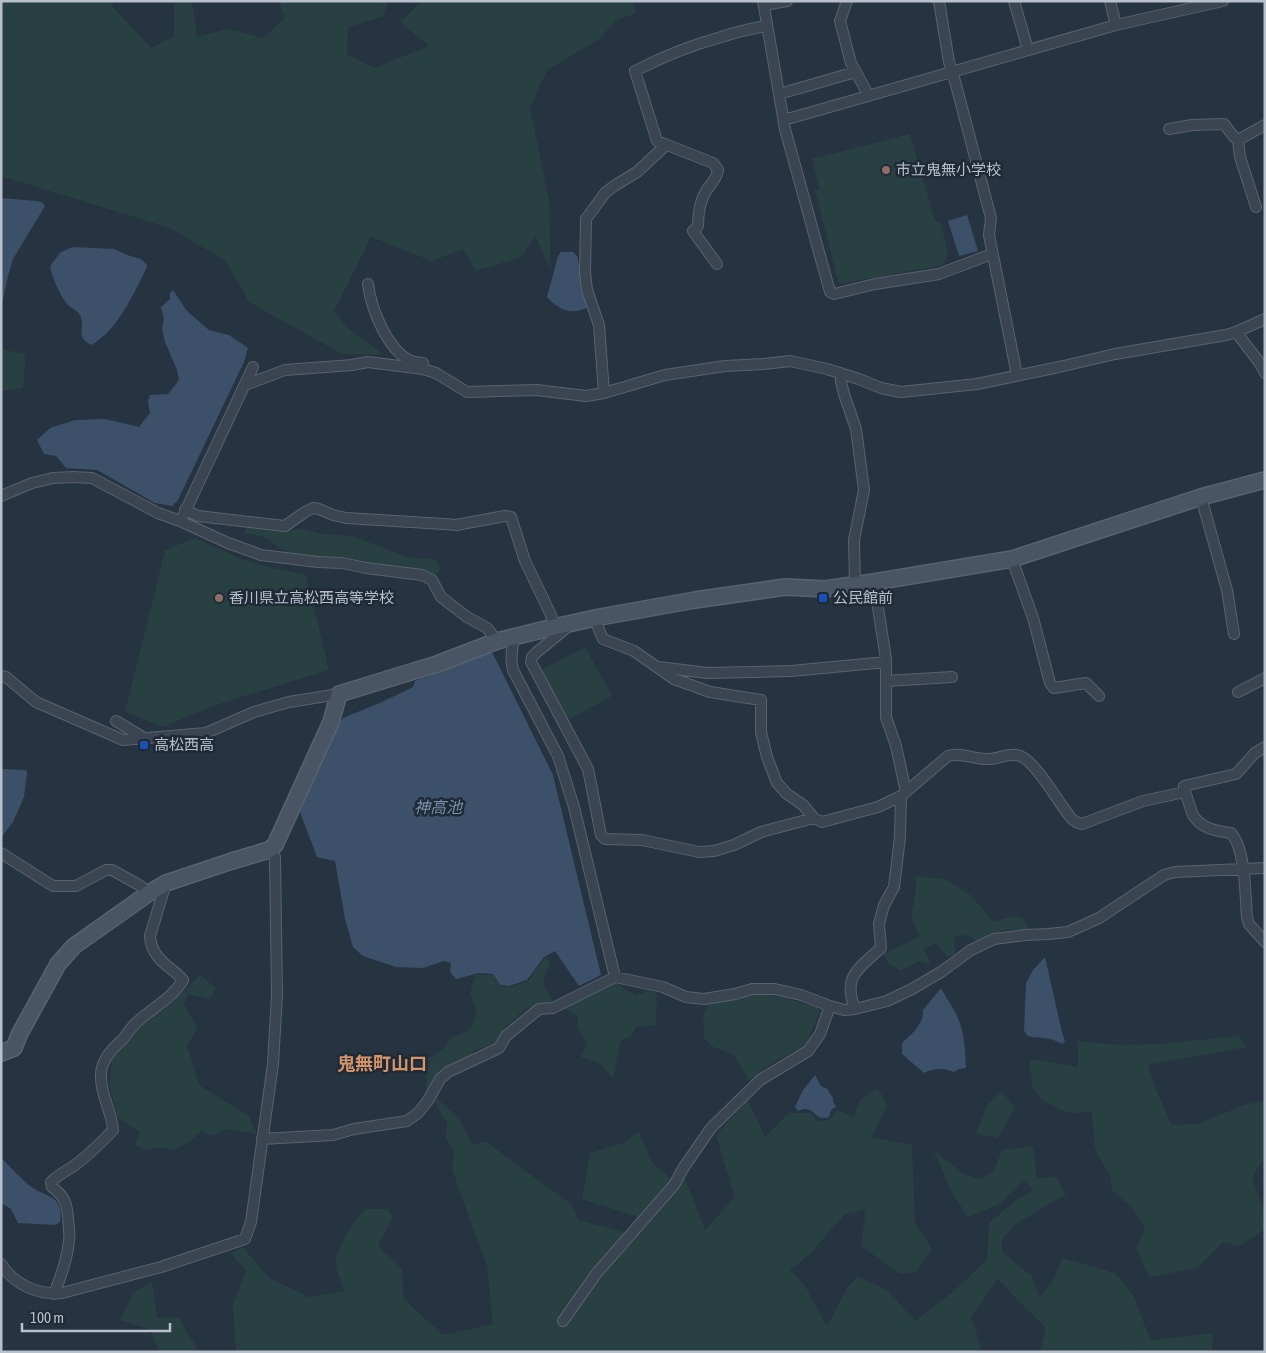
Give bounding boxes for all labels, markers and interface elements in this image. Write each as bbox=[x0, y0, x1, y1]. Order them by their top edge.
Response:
place label: 市立鬼無小学校 bbox=[896, 161, 1001, 178]
marker: 市立鬼無小学校 bbox=[880, 164, 892, 176]
place label: 香川県立高松西高等学校 bbox=[229, 589, 394, 606]
place label: 公民館前 bbox=[833, 589, 893, 606]
marker: 香川県立高松西高等学校 bbox=[213, 592, 225, 604]
marker: 公民館前 bbox=[817, 592, 829, 604]
place label: 高松西高 bbox=[154, 736, 214, 753]
marker: 高松西高 bbox=[138, 739, 150, 751]
water label: 神高池 bbox=[414, 798, 464, 816]
district label: 鬼無町山口 bbox=[337, 1053, 427, 1074]
scale bar bbox=[22, 1300, 170, 1332]
text: 100 m bbox=[30, 1309, 64, 1326]

